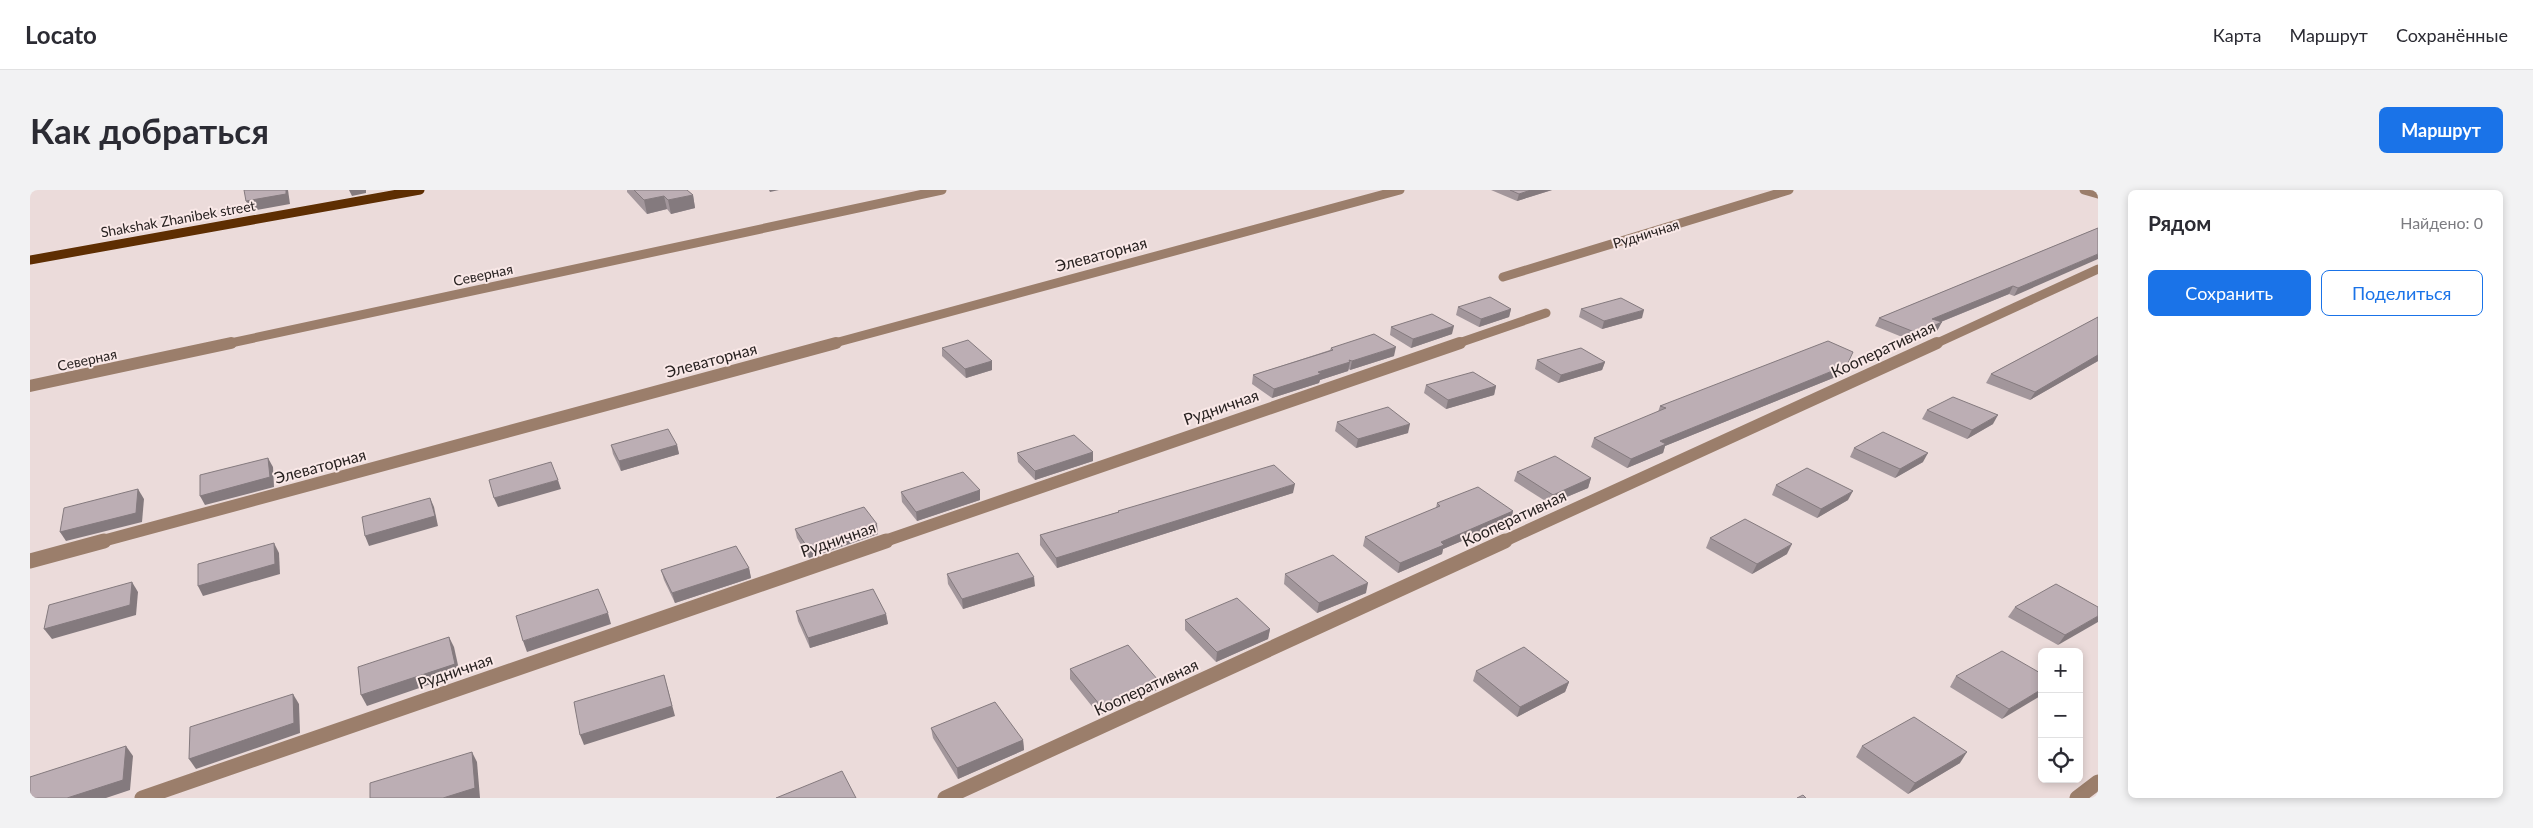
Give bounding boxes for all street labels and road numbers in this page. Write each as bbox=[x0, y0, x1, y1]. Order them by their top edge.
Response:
street label: Shakshak Zhanibek street bbox=[99, 197, 257, 240]
street label: Рудничная bbox=[1611, 215, 1681, 252]
street label: Элеваторная bbox=[1053, 232, 1149, 275]
street label: Северная bbox=[452, 260, 514, 289]
street label: Кооперативная bbox=[1828, 316, 1938, 381]
street label: Элеваторная bbox=[663, 338, 759, 381]
street label: Северная bbox=[56, 345, 118, 374]
street label: Рудничная bbox=[1181, 385, 1261, 428]
street label: Элеваторная bbox=[272, 444, 368, 487]
street label: Кооперативная bbox=[1459, 485, 1569, 550]
street label: Рудничная bbox=[798, 517, 878, 560]
street label: Рудничная bbox=[415, 649, 495, 692]
street label: Кооперативная bbox=[1091, 654, 1201, 719]

